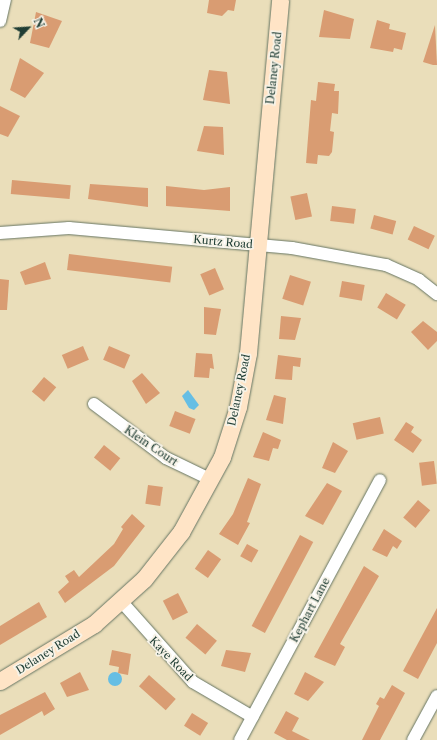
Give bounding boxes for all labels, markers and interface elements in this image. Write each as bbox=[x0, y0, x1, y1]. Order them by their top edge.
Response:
north arrow bbox=[8, 8, 48, 48]
text: N bbox=[31, 16, 47, 30]
street label: Delaney Road bbox=[264, 31, 284, 105]
street label: Kurtz Road bbox=[193, 233, 253, 251]
street label: Delaney Road bbox=[225, 353, 253, 427]
street label: Klein Court bbox=[122, 423, 180, 469]
street label: Kephart Lane bbox=[287, 575, 333, 645]
street label: Delaney Road bbox=[13, 627, 83, 677]
street label: Kaye Road bbox=[147, 634, 195, 684]

